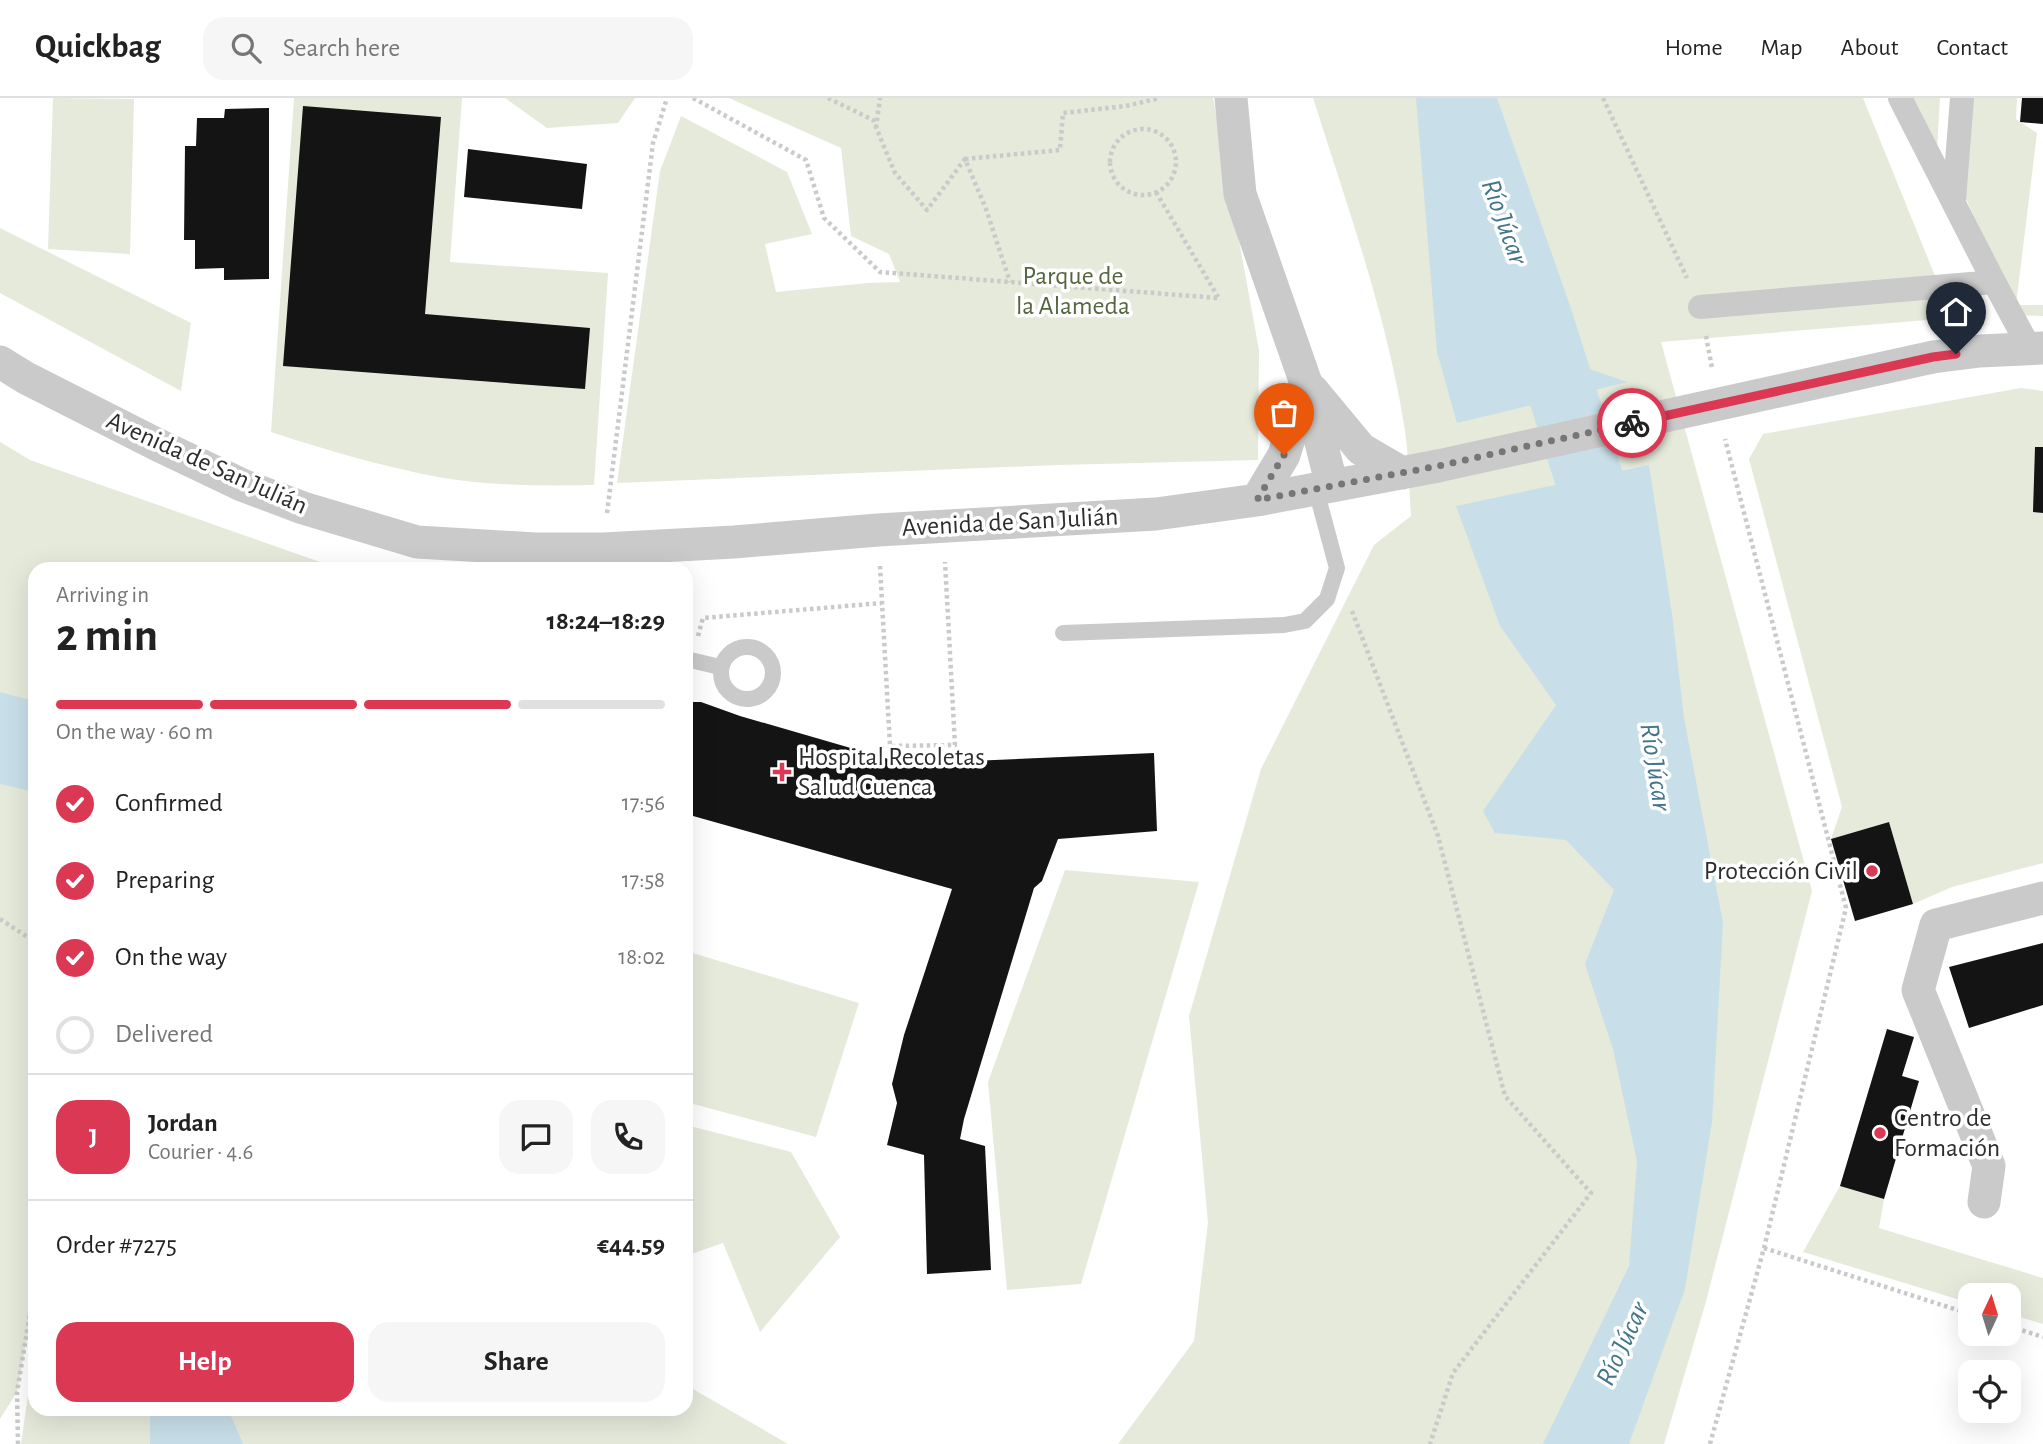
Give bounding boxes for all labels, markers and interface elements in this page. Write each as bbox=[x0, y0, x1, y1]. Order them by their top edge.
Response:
search box bbox=[203, 17, 693, 80]
icon: search bbox=[227, 29, 265, 67]
text: Quickbag bbox=[35, 31, 161, 64]
text: Search here bbox=[283, 35, 400, 61]
text: Home bbox=[1665, 36, 1723, 60]
text: Map bbox=[1761, 36, 1803, 60]
text: About bbox=[1841, 36, 1898, 60]
text: Contact bbox=[1936, 36, 2008, 60]
water label: Río Júcar bbox=[1476, 176, 1533, 269]
park label: Parque de la Alameda bbox=[1016, 263, 1130, 319]
pin bbox=[1926, 282, 1986, 354]
icon: home bbox=[1937, 293, 1975, 331]
pin bbox=[1254, 383, 1314, 455]
courier bbox=[1597, 388, 1667, 458]
icon: bag bbox=[1265, 394, 1303, 432]
icon: bike bbox=[1613, 404, 1651, 442]
street label: Avenida de San Julián bbox=[103, 407, 311, 519]
street label: Avenida de San Julián bbox=[901, 503, 1119, 541]
text: Arriving in bbox=[56, 584, 149, 607]
text: 18:24–18:29 bbox=[547, 608, 665, 634]
text: 2 min bbox=[56, 613, 158, 659]
text: On the way · 60 m bbox=[56, 721, 213, 744]
water label: Río Júcar bbox=[1634, 721, 1676, 814]
place label: Hospital Recoletas Salud Cuenca bbox=[798, 744, 985, 800]
marker: Hospital Recoletas Salud Cuenca bbox=[772, 762, 792, 782]
icon: check bbox=[56, 785, 94, 823]
text: Confirmed bbox=[115, 790, 223, 816]
text: 17:56 bbox=[622, 792, 665, 815]
place label: Protección Civil bbox=[1704, 858, 1858, 884]
icon: check bbox=[56, 862, 94, 900]
marker: Protección Civil bbox=[1864, 863, 1880, 879]
text: Preparing bbox=[115, 867, 214, 893]
text: 17:58 bbox=[622, 869, 665, 892]
icon: check bbox=[56, 939, 94, 977]
text: On the way bbox=[115, 944, 227, 970]
text: 18:02 bbox=[618, 946, 665, 969]
text: Delivered bbox=[115, 1021, 213, 1047]
button: chat bbox=[499, 1100, 573, 1174]
button: phone bbox=[591, 1100, 665, 1174]
place label: Centro de Formación bbox=[1894, 1105, 2000, 1161]
text: Jordan bbox=[148, 1110, 218, 1136]
text: J bbox=[89, 1124, 97, 1150]
marker: Centro de Formación bbox=[1872, 1125, 1888, 1141]
text: Courier · 4.6 bbox=[148, 1141, 253, 1164]
text: Order #7275 bbox=[56, 1232, 177, 1258]
text: €44.59 bbox=[597, 1232, 665, 1258]
north arrow bbox=[1958, 1283, 2021, 1346]
map controls bbox=[1958, 1283, 2021, 1423]
water label: Río Júcar bbox=[1592, 1297, 1655, 1390]
button: Help bbox=[56, 1322, 354, 1402]
button: Share bbox=[368, 1322, 665, 1402]
button: locate bbox=[1958, 1360, 2021, 1423]

